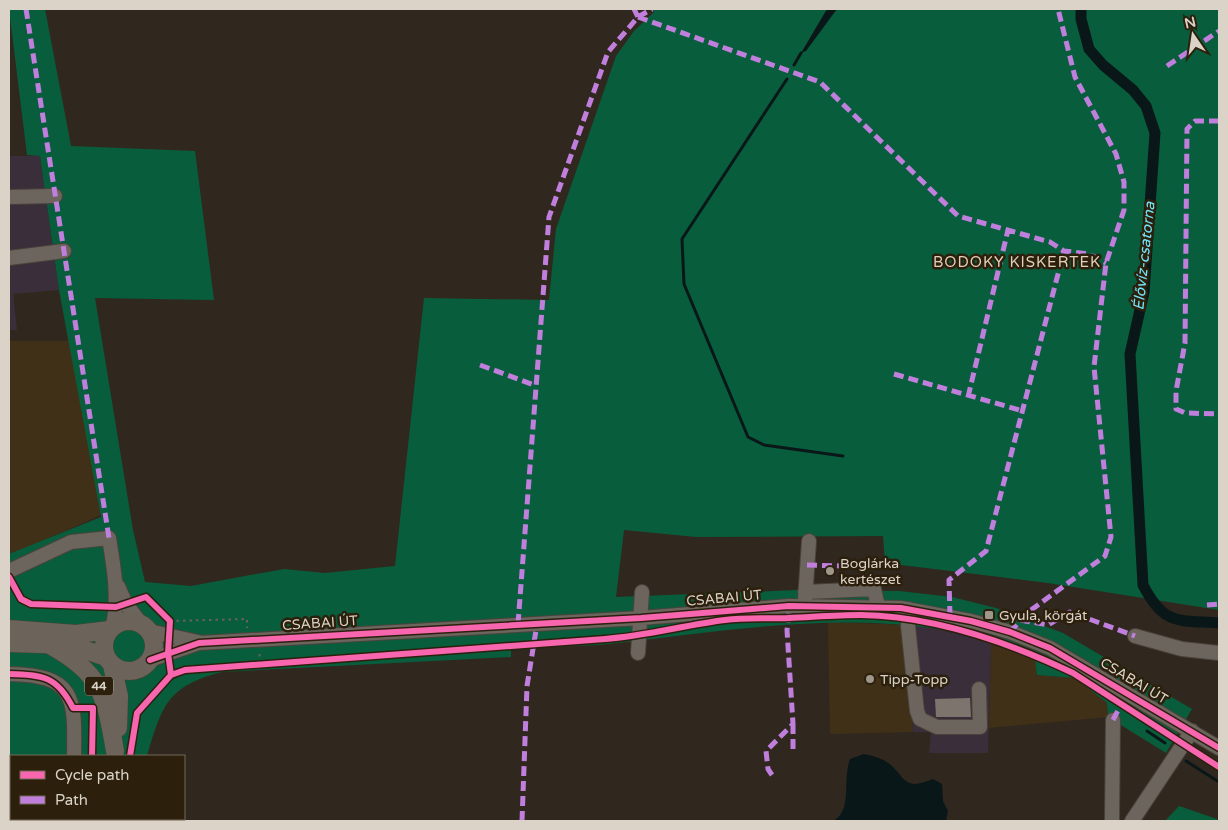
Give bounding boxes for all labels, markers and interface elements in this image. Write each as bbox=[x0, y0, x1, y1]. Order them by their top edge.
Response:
north arrow bbox=[1168, 10, 1218, 60]
text: N bbox=[1183, 13, 1198, 32]
water label: Élővíz-csatorna bbox=[1129, 200, 1159, 311]
district label: BODOKY KISKERTEK bbox=[933, 253, 1101, 271]
place label: Boglárka kertészet bbox=[840, 555, 902, 588]
marker: Boglárka kertészet bbox=[824, 565, 836, 577]
street label: CSABAI ÚT bbox=[686, 586, 763, 610]
place label: Gyula, körgát bbox=[999, 607, 1088, 624]
marker: Gyula, körgát bbox=[983, 609, 995, 621]
street label: CSABAI ÚT bbox=[282, 612, 359, 634]
street label: CSABAI ÚT bbox=[1097, 654, 1171, 708]
place label: Tipp-Topp bbox=[880, 671, 948, 688]
marker: Tipp-Topp bbox=[864, 673, 876, 685]
road number: 44 bbox=[85, 676, 113, 696]
legend bbox=[10, 755, 185, 820]
text: Cycle path bbox=[55, 766, 129, 784]
text: Path bbox=[55, 791, 88, 809]

